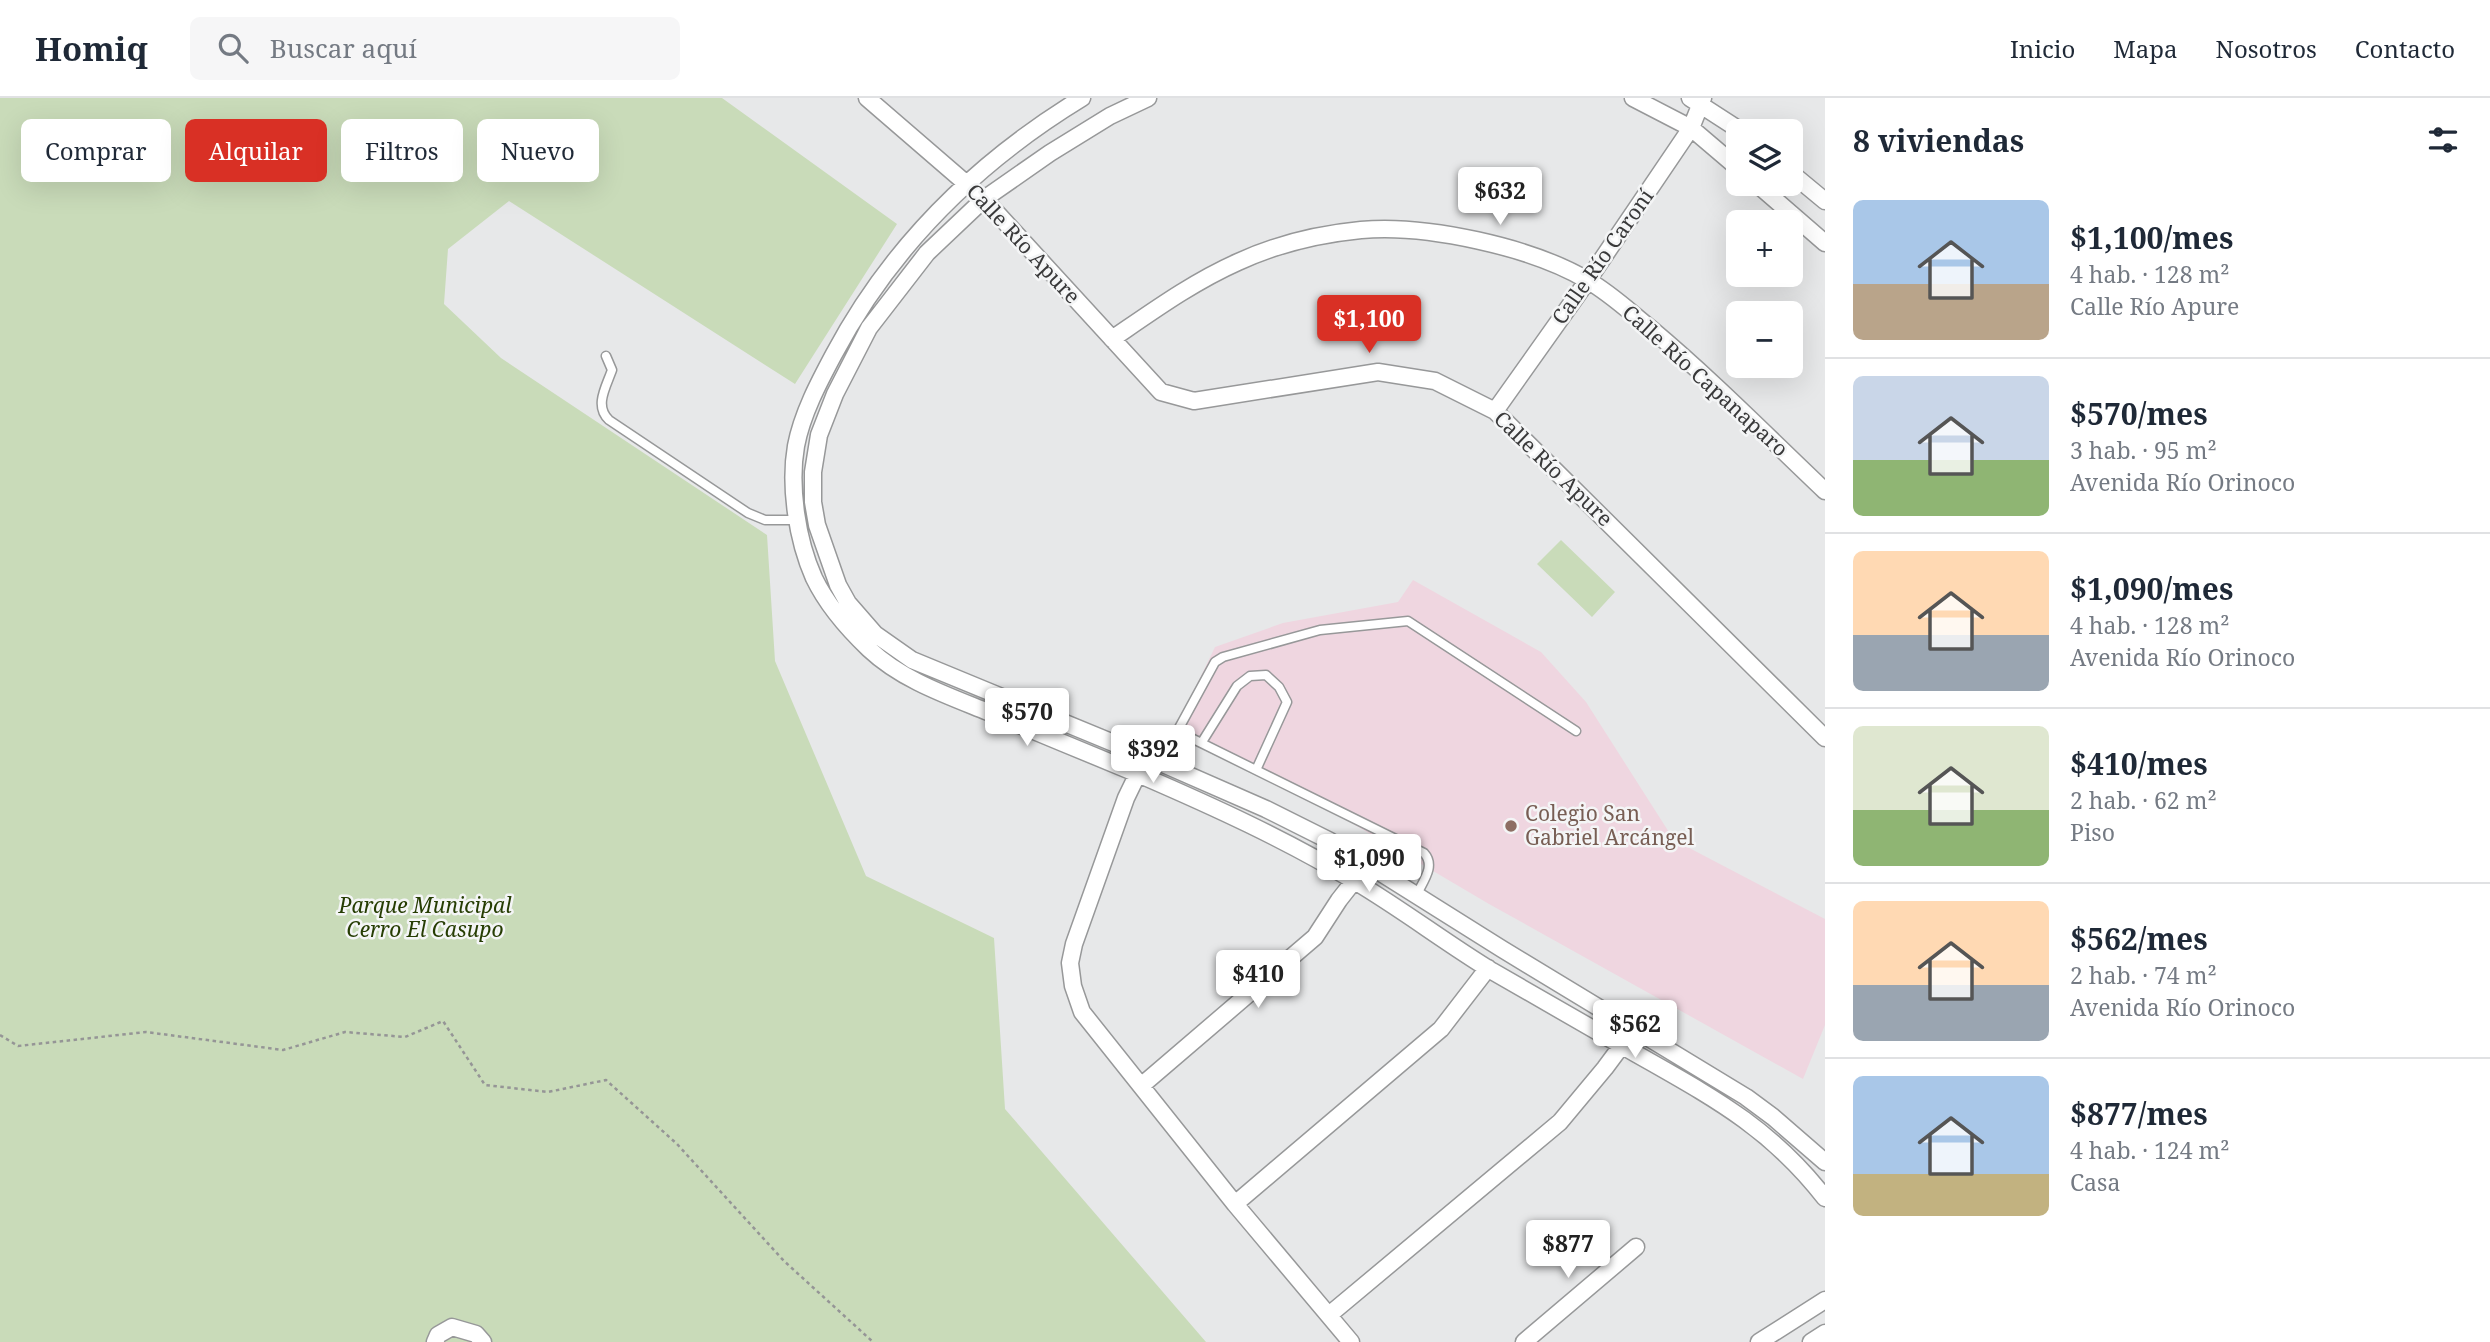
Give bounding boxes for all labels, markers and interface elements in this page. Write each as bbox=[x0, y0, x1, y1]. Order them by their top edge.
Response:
search box bbox=[190, 17, 680, 80]
text: Homiq bbox=[35, 26, 148, 71]
icon: search bbox=[214, 29, 252, 67]
text: Buscar aquí bbox=[270, 30, 417, 66]
text: Inicio bbox=[2010, 32, 2075, 65]
text: Mapa bbox=[2113, 32, 2178, 65]
text: Nosotros bbox=[2216, 32, 2317, 65]
text: Contacto bbox=[2355, 32, 2455, 65]
chip: Comprar bbox=[21, 119, 171, 182]
chip: Alquilar bbox=[185, 119, 327, 182]
chip: Filtros bbox=[341, 119, 463, 182]
chip: Nuevo bbox=[477, 119, 599, 182]
map controls bbox=[1726, 119, 1803, 378]
button: layers bbox=[1726, 119, 1803, 196]
text: 8 viviendas bbox=[1853, 120, 2024, 161]
icon: filters bbox=[2424, 121, 2462, 159]
pin: $632 bbox=[1459, 167, 1541, 227]
text: $632 bbox=[1474, 174, 1526, 206]
street label: Calle Río Apure bbox=[961, 177, 1087, 309]
street label: Calle Río Caroní bbox=[1545, 183, 1660, 330]
button: + bbox=[1726, 210, 1803, 287]
text: $1,100/mes bbox=[2070, 217, 2233, 258]
icon: home bbox=[1909, 228, 1993, 312]
text: 4 hab. · 128 m² bbox=[2070, 258, 2229, 290]
text: Calle Río Apure bbox=[2070, 290, 2239, 322]
pin: $1,100 bbox=[1312, 296, 1426, 355]
street label: Calle Río Capanaparo bbox=[1617, 298, 1795, 462]
button: − bbox=[1726, 301, 1803, 378]
text: $1,100 bbox=[1333, 302, 1405, 334]
text: $570/mes bbox=[2070, 393, 2208, 434]
street label: Calle Río Apure bbox=[1488, 404, 1619, 532]
icon: home bbox=[1909, 404, 1993, 488]
text: 3 hab. · 95 m² bbox=[2070, 434, 2217, 466]
text: Avenida Río Orinoco bbox=[2070, 466, 2295, 498]
text: $1,090/mes bbox=[2070, 568, 2233, 609]
icon: home bbox=[1909, 579, 1993, 663]
text: 4 hab. · 128 m² bbox=[2070, 609, 2229, 641]
text: Avenida Río Orinoco bbox=[2070, 641, 2295, 673]
pin: $570 bbox=[986, 688, 1068, 748]
text: $570 bbox=[1001, 695, 1053, 727]
pin: $392 bbox=[1112, 726, 1194, 785]
text: $392 bbox=[1127, 732, 1179, 764]
text: $410/mes bbox=[2070, 743, 2208, 784]
icon: home bbox=[1909, 754, 1993, 838]
text: 2 hab. · 62 m² bbox=[2070, 784, 2217, 816]
place label: Colegio San Gabriel Arcángel bbox=[1525, 799, 1694, 851]
text: Piso bbox=[2070, 816, 2115, 848]
marker: Colegio San Gabriel Arcángel bbox=[1503, 818, 1519, 834]
pin: $1,090 bbox=[1312, 834, 1426, 894]
text: $1,090 bbox=[1333, 841, 1405, 873]
park label: Parque Municipal Cerro El Casupo bbox=[337, 891, 512, 943]
text: $562/mes bbox=[2070, 918, 2208, 959]
icon: home bbox=[1909, 929, 1993, 1013]
pin: $410 bbox=[1217, 950, 1299, 1010]
text: $410 bbox=[1232, 957, 1284, 989]
text: 2 hab. · 74 m² bbox=[2070, 959, 2217, 991]
text: Avenida Río Orinoco bbox=[2070, 991, 2295, 1023]
pin: $562 bbox=[1594, 1000, 1676, 1060]
text: $562 bbox=[1609, 1007, 1661, 1039]
text: $877/mes bbox=[2070, 1093, 2208, 1134]
icon: home bbox=[1909, 1104, 1993, 1188]
text: 4 hab. · 124 m² bbox=[2070, 1134, 2229, 1166]
text: Casa bbox=[2070, 1166, 2120, 1198]
pin: $877 bbox=[1527, 1220, 1609, 1280]
text: $877 bbox=[1542, 1227, 1594, 1259]

